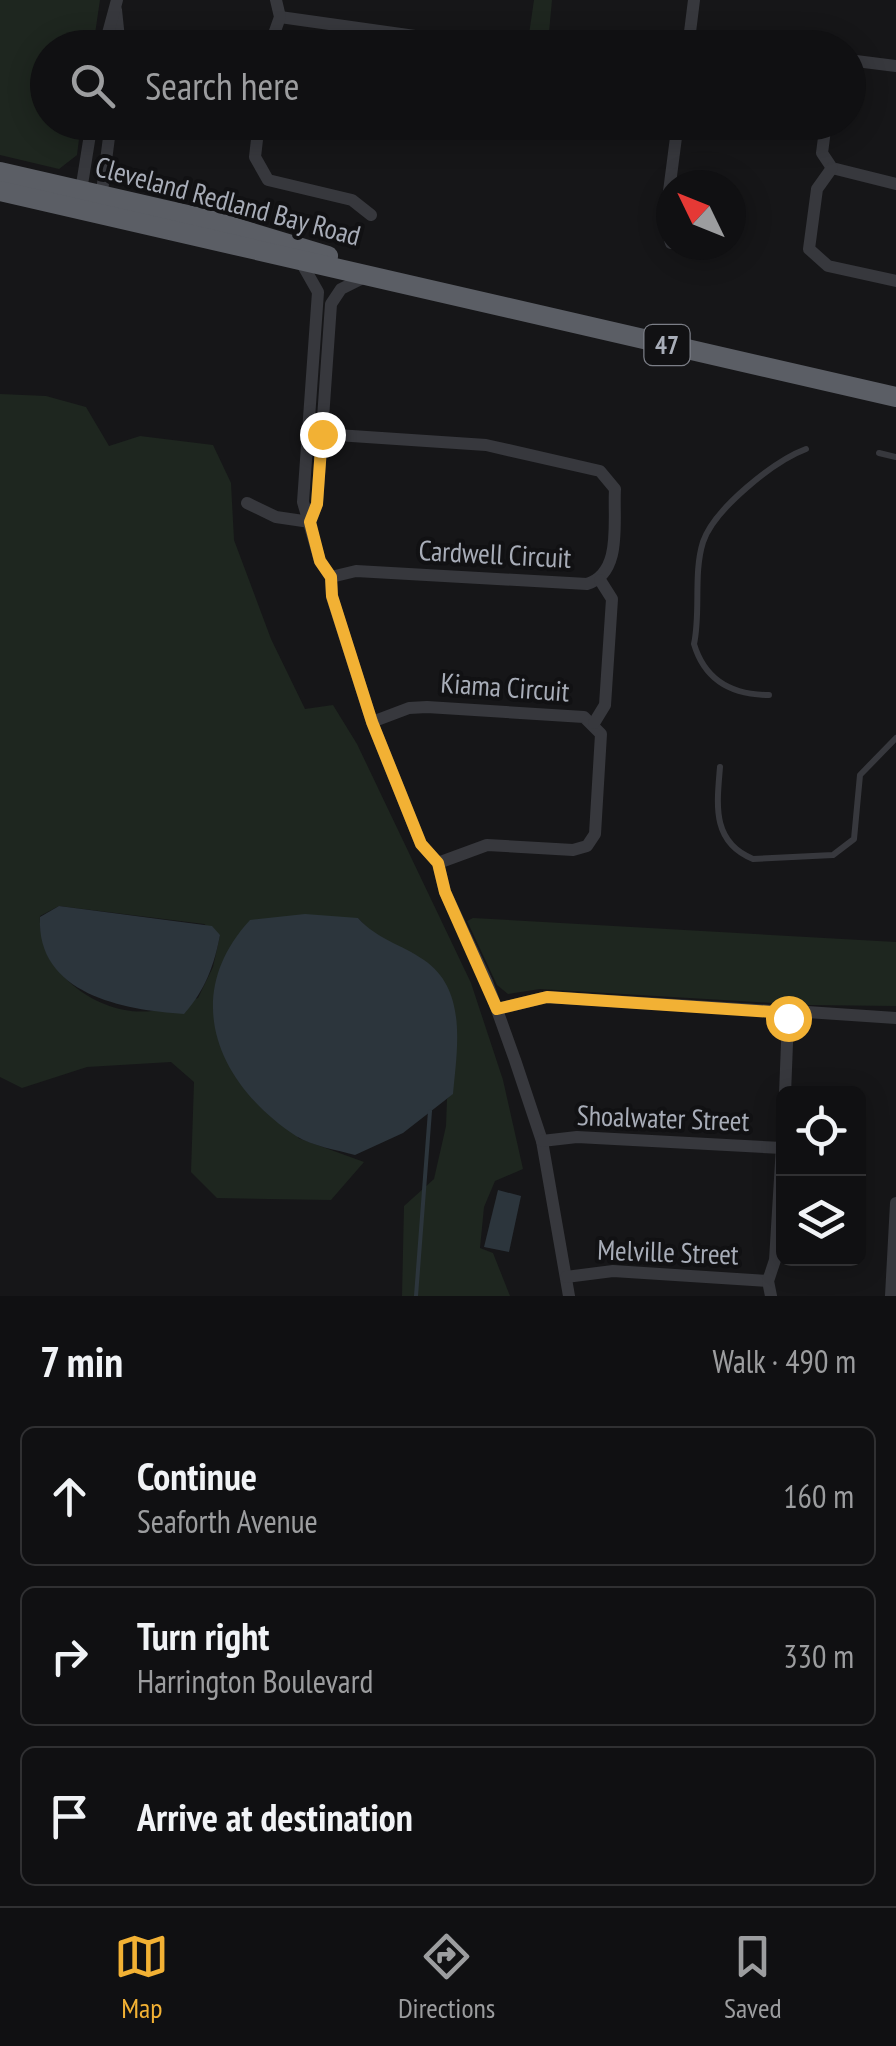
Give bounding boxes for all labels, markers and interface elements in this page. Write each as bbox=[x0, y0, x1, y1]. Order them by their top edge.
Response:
search box bbox=[30, 30, 866, 140]
icon: search bbox=[65, 58, 120, 113]
text: Search here bbox=[145, 61, 299, 110]
street label: Cleveland Redland Bay Road bbox=[92, 147, 365, 254]
north arrow bbox=[656, 170, 746, 260]
road number: 47 bbox=[644, 325, 690, 365]
route end bbox=[300, 412, 346, 458]
street label: Cardwell Circuit bbox=[418, 531, 573, 576]
street label: Kiama Circuit bbox=[439, 664, 571, 709]
route start bbox=[766, 996, 812, 1042]
map controls bbox=[776, 1086, 866, 1266]
button: locate bbox=[776, 1086, 866, 1176]
street label: Shoalwater Street bbox=[576, 1096, 750, 1139]
button: layers bbox=[776, 1176, 866, 1266]
street label: Melville Street bbox=[597, 1231, 740, 1272]
text: 7 min bbox=[40, 1334, 123, 1389]
text: Walk · 490 m bbox=[712, 1340, 856, 1382]
text: Continue bbox=[137, 1451, 257, 1500]
icon: ahead bbox=[42, 1469, 97, 1524]
text: 160 m bbox=[783, 1475, 854, 1517]
text: Seaforth Avenue bbox=[137, 1500, 318, 1542]
text: Turn right bbox=[137, 1611, 269, 1660]
icon: right bbox=[42, 1629, 97, 1684]
text: 330 m bbox=[783, 1635, 854, 1677]
text: Harrington Boulevard bbox=[137, 1660, 373, 1702]
icon: arrive bbox=[42, 1789, 97, 1844]
text: Arrive at destination bbox=[137, 1792, 413, 1841]
tab: Map bbox=[114, 1929, 169, 2026]
tab: Directions bbox=[398, 1929, 495, 2026]
tab: Saved bbox=[724, 1929, 782, 2026]

